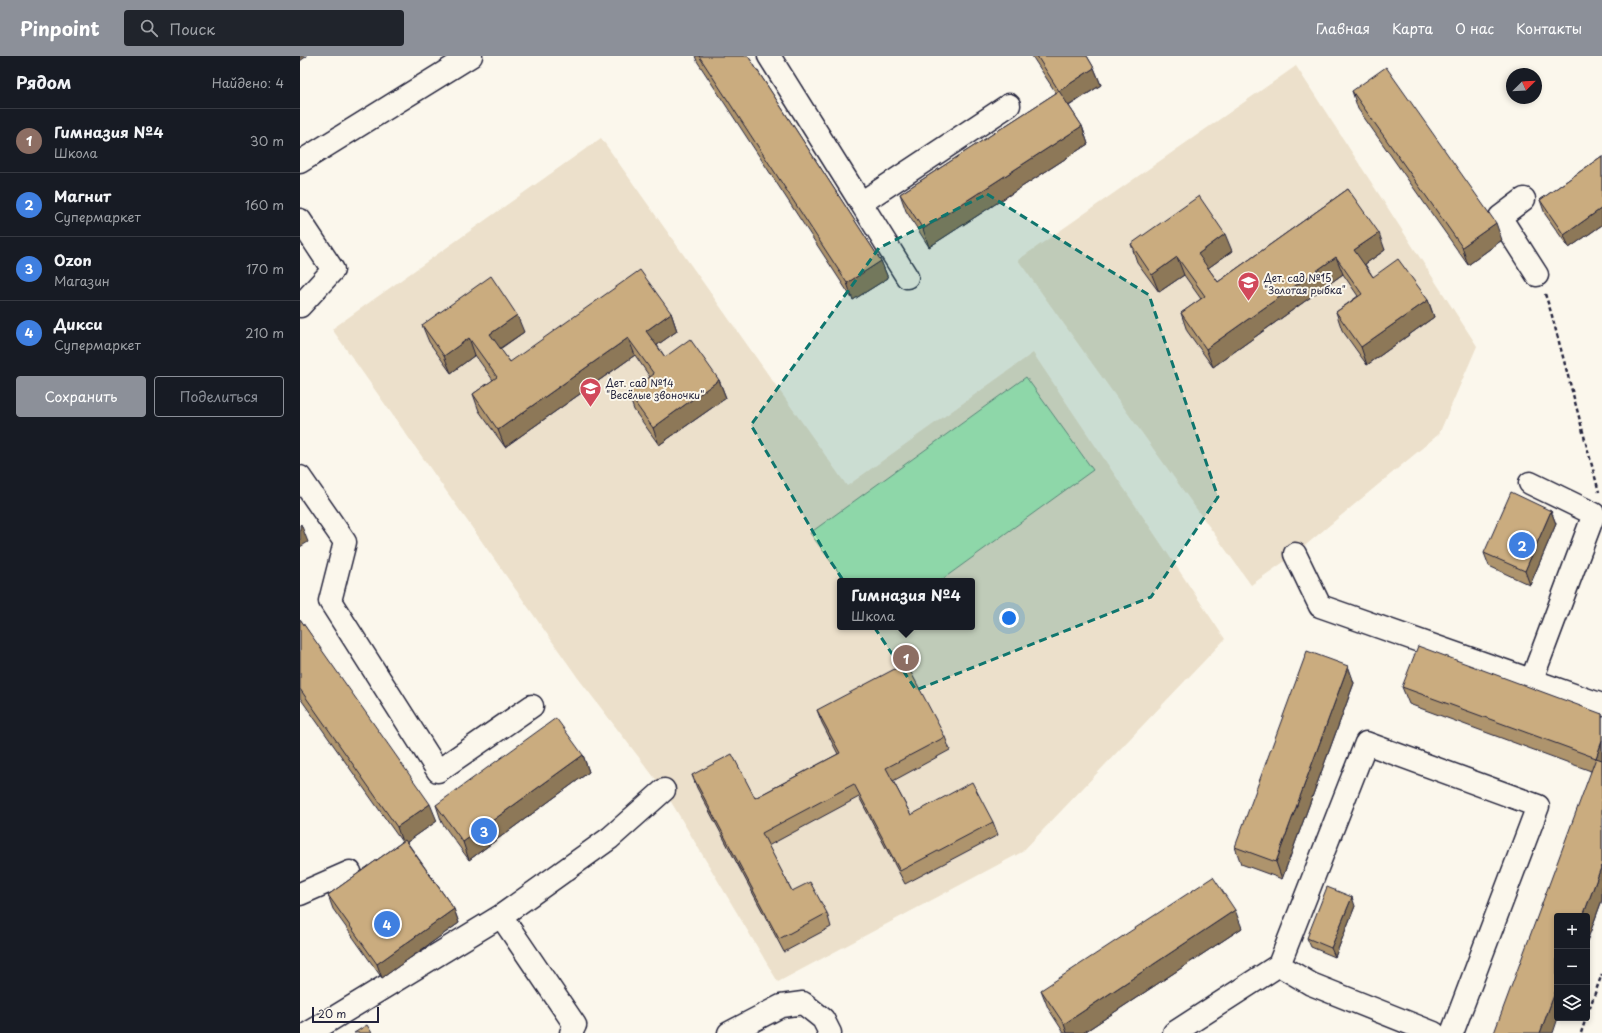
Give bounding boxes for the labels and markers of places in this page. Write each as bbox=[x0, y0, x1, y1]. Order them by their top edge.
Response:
school or university icon: Дет. сад №15 "Золотая рыбка" bbox=[1236, 270, 1262, 303]
place label: Дет. сад №15 "Золотая рыбка" bbox=[1263, 270, 1346, 297]
school or university icon: Дет. сад №14 "Весёлые звоночки" bbox=[577, 375, 603, 408]
place label: Дет. сад №14 "Весёлые звоночки" bbox=[605, 375, 704, 402]
pin: 2 bbox=[1509, 530, 1535, 560]
pin: 1 bbox=[893, 643, 919, 673]
pin: 3 bbox=[471, 816, 497, 846]
pin: 4 bbox=[374, 909, 400, 939]

